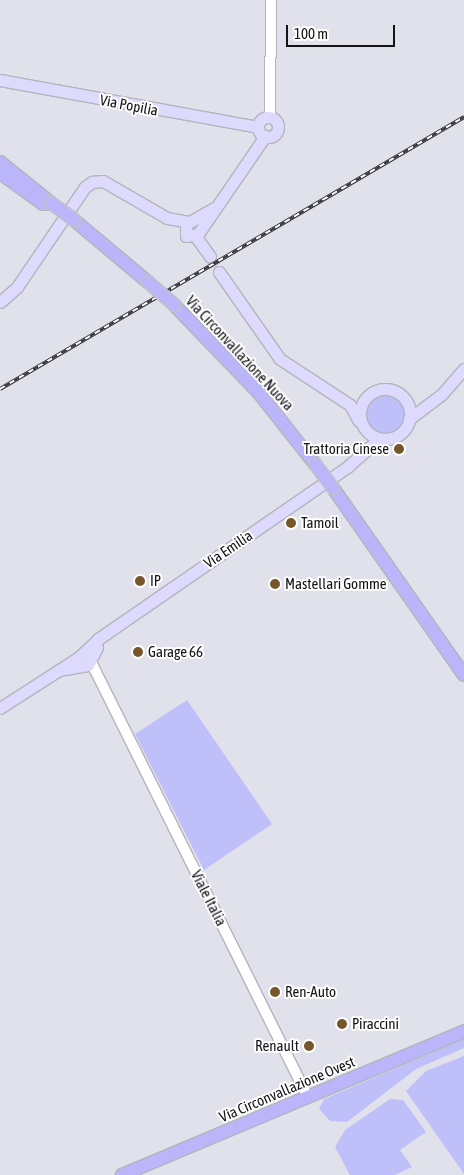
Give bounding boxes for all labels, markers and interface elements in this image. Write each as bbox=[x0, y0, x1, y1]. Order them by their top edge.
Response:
scale bar bbox=[289, 15, 398, 47]
text: 100 m bbox=[294, 25, 328, 42]
street label: Via Popilia bbox=[98, 91, 160, 119]
street label: Via Circonvallazione Nuova bbox=[182, 292, 298, 414]
place label: Trattoria Cinese bbox=[303, 440, 389, 458]
marker: Trattoria Cinese bbox=[393, 443, 405, 455]
place label: Tamoil bbox=[301, 514, 339, 532]
marker: Tamoil bbox=[285, 517, 297, 529]
street label: Via Emilia bbox=[200, 526, 256, 572]
place label: IP bbox=[150, 572, 161, 590]
marker: IP bbox=[134, 575, 146, 587]
place label: Mastellari Gomme bbox=[285, 575, 387, 593]
marker: Mastellari Gomme bbox=[269, 578, 281, 590]
place label: Garage 66 bbox=[148, 643, 203, 661]
marker: Garage 66 bbox=[132, 646, 144, 658]
street label: Viale Italia bbox=[187, 867, 231, 929]
place label: Ren-Auto bbox=[285, 983, 336, 1001]
marker: Ren-Auto bbox=[269, 986, 281, 998]
place label: Piraccini bbox=[352, 1015, 399, 1033]
marker: Piraccini bbox=[336, 1018, 348, 1030]
place label: Renault bbox=[255, 1037, 299, 1055]
marker: Renault bbox=[303, 1040, 315, 1052]
street label: Via Circonvallazione Ovest bbox=[217, 1052, 357, 1126]

